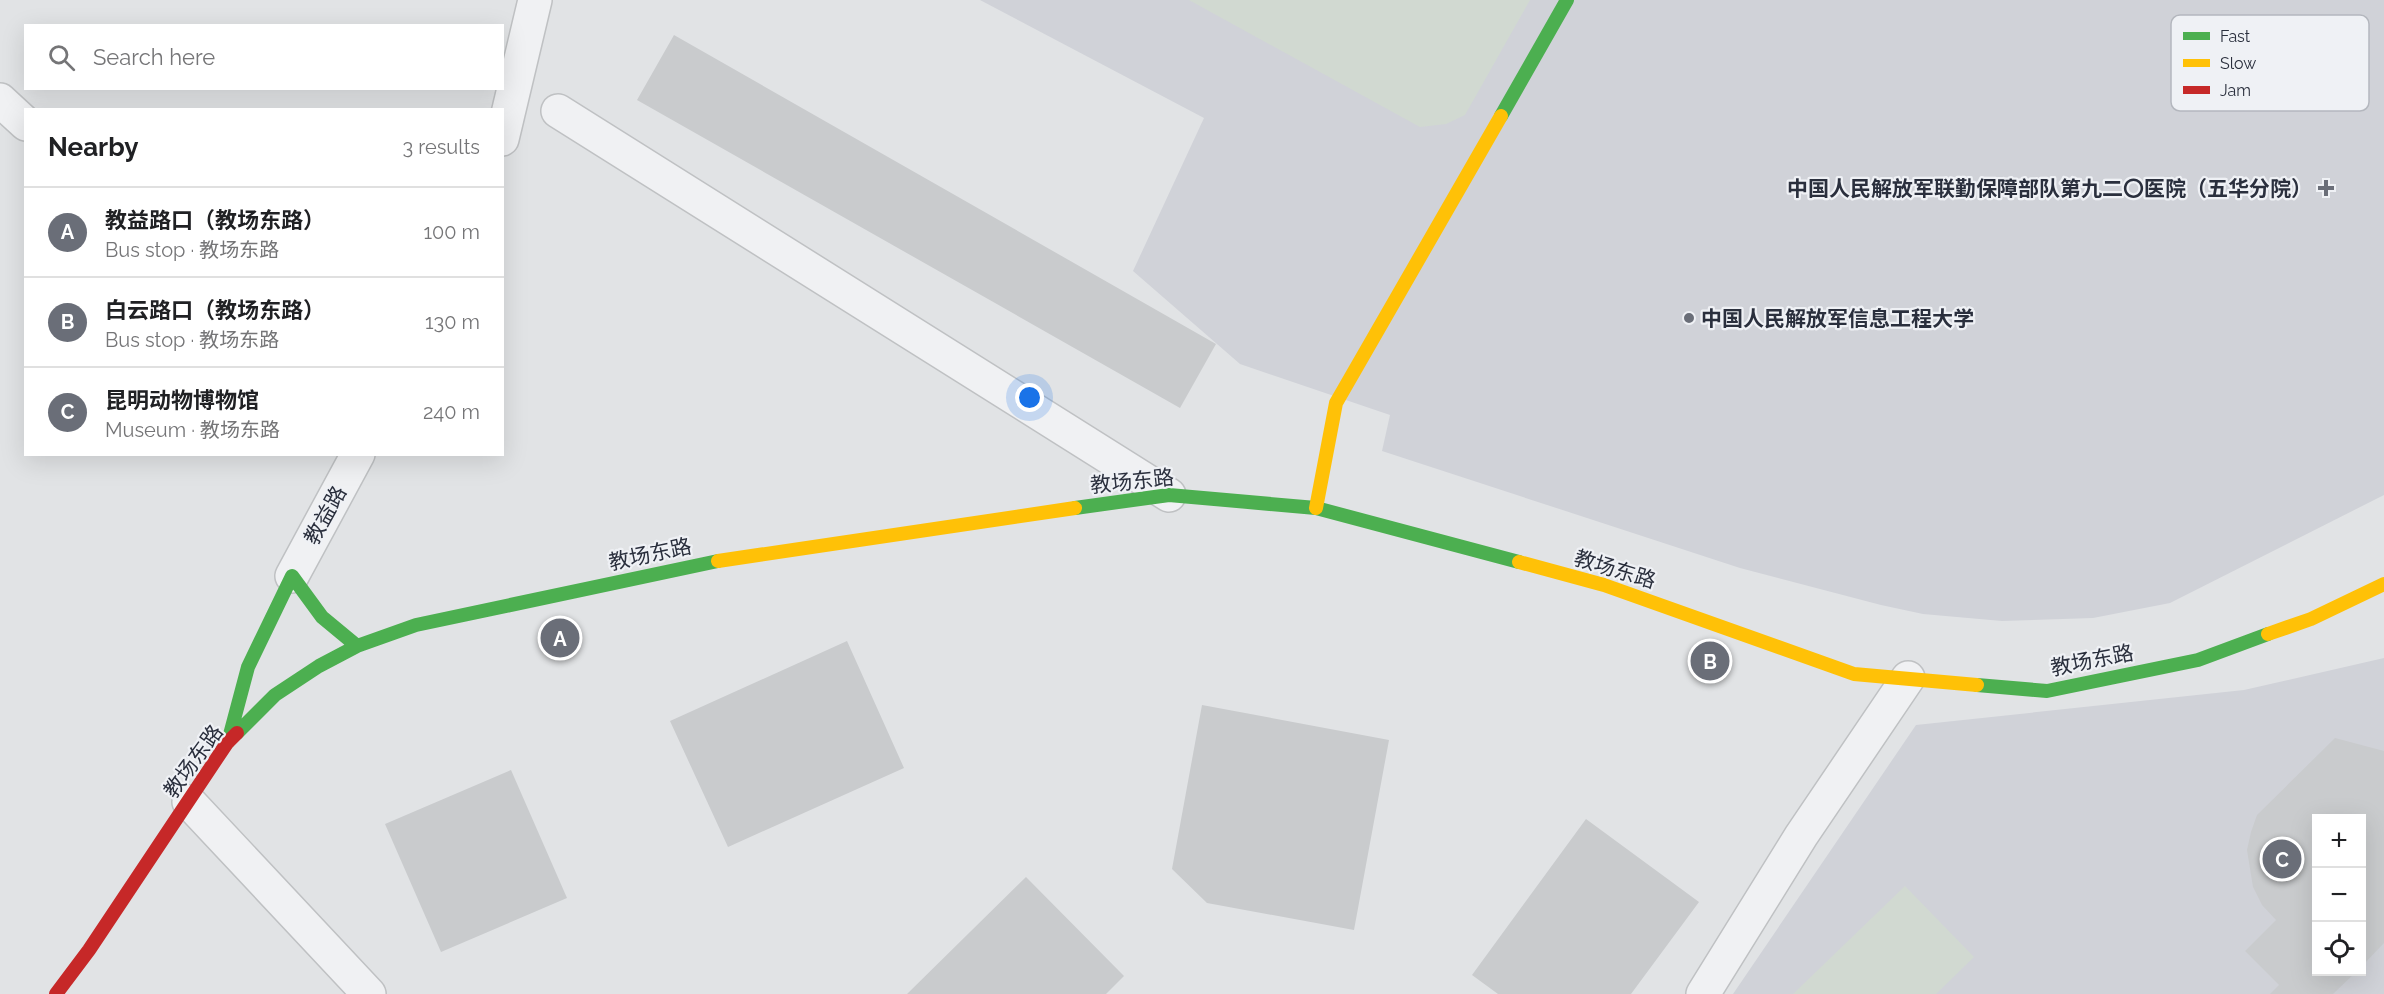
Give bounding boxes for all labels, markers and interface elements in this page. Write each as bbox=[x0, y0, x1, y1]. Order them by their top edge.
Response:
legend bbox=[2171, 15, 2369, 111]
search box bbox=[24, 24, 504, 90]
text: Fast bbox=[2220, 27, 2251, 46]
icon: search bbox=[45, 41, 78, 74]
text: Search here bbox=[93, 44, 215, 70]
text: Slow bbox=[2220, 54, 2256, 73]
text: Jam bbox=[2220, 81, 2251, 100]
text: Nearby bbox=[48, 132, 138, 162]
text: 3 results bbox=[402, 135, 480, 159]
place label: 中国人民解放军联勤保障部队第九二〇医院（五华分院） bbox=[1787, 176, 2312, 201]
marker: 中国人民解放军联勤保障部队第九二〇医院（五华分院） bbox=[2317, 179, 2335, 197]
text: 教益路口（教场东路） bbox=[105, 207, 325, 233]
text: A bbox=[61, 220, 74, 244]
text: 100 m bbox=[423, 220, 480, 244]
text: Bus stop · 教场东路 bbox=[105, 238, 279, 262]
text: 白云路口（教场东路） bbox=[105, 297, 325, 323]
place label: 中国人民解放军信息工程大学 bbox=[1701, 306, 1974, 331]
text: B bbox=[61, 310, 74, 334]
text: 130 m bbox=[425, 310, 480, 334]
marker: 中国人民解放军信息工程大学 bbox=[1682, 311, 1696, 325]
text: Bus stop · 教场东路 bbox=[105, 328, 279, 352]
your location bbox=[1015, 383, 1044, 412]
text: 昆明动物博物馆 bbox=[105, 387, 259, 413]
text: C bbox=[61, 400, 74, 424]
text: 240 m bbox=[423, 400, 480, 424]
text: Museum · 教场东路 bbox=[105, 418, 280, 442]
street label: 教场东路 bbox=[1089, 464, 1175, 498]
street label: 教益路 bbox=[299, 481, 351, 549]
street label: 教场东路 bbox=[606, 533, 694, 575]
street label: 教场东路 bbox=[1571, 545, 1659, 593]
pin: A bbox=[540, 616, 580, 660]
pin: B bbox=[1690, 638, 1730, 684]
street label: 教场东路 bbox=[2048, 640, 2136, 680]
street label: 教场东路 bbox=[158, 720, 228, 802]
map controls bbox=[2312, 814, 2366, 976]
button: + bbox=[2312, 814, 2366, 868]
pin: C bbox=[2262, 836, 2302, 882]
button: − bbox=[2312, 868, 2366, 922]
button: locate bbox=[2312, 922, 2366, 976]

